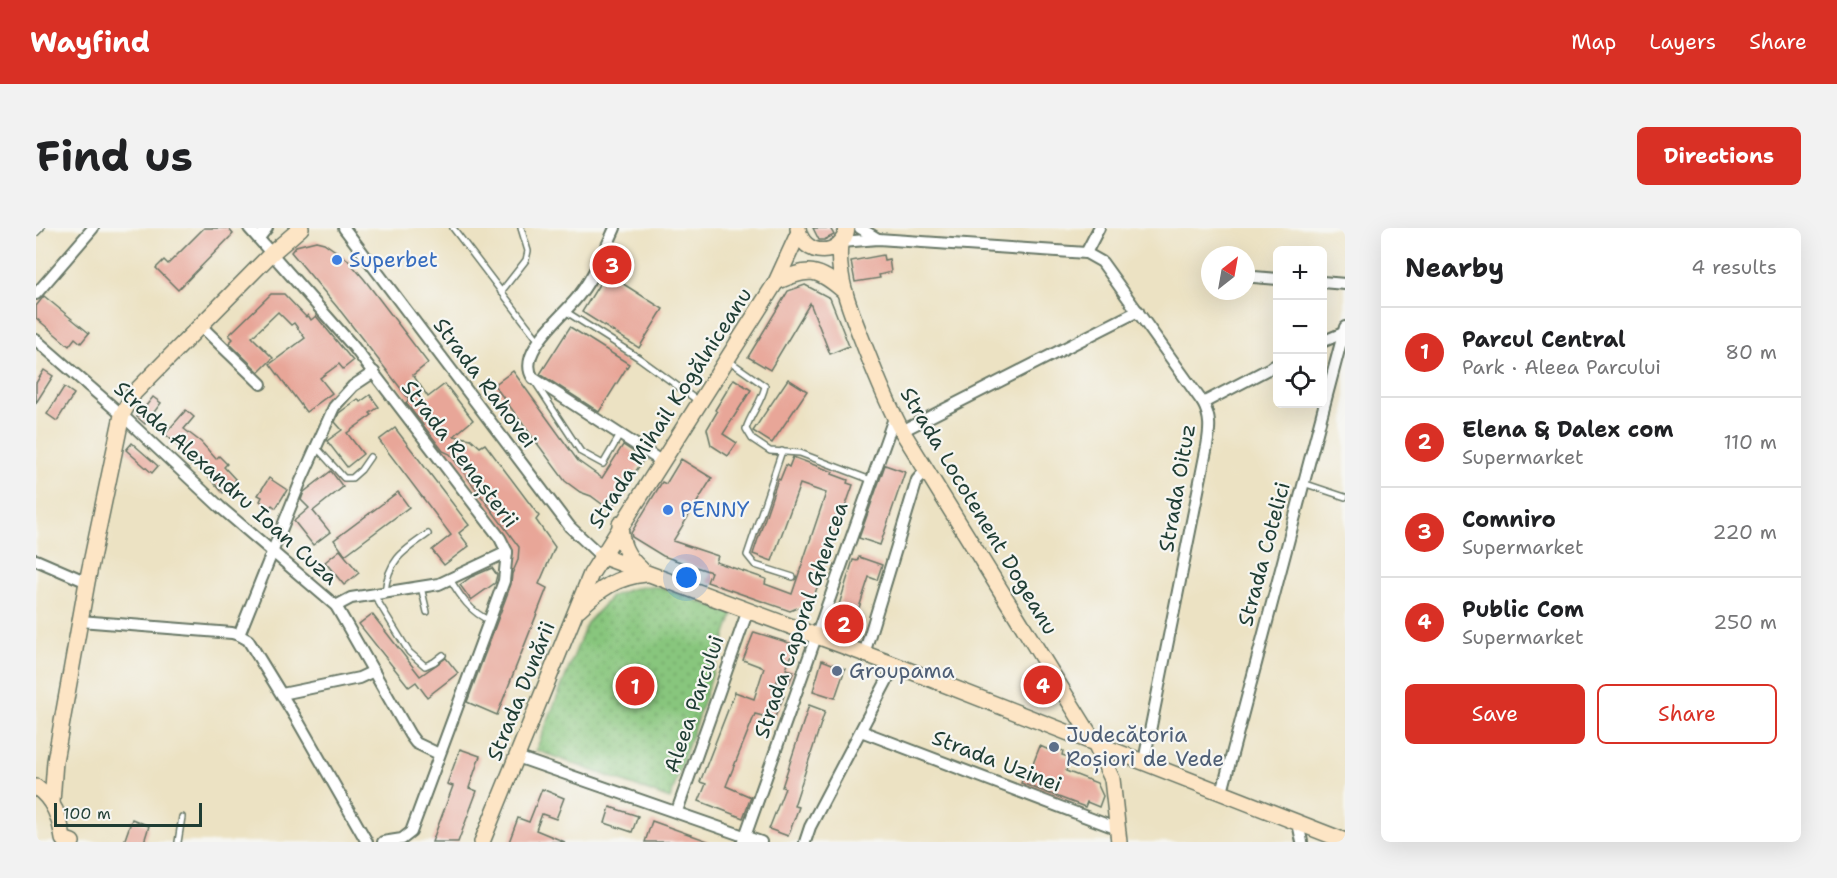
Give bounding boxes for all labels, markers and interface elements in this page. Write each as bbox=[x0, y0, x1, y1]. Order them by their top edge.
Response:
text: Wayfind bbox=[30, 23, 150, 61]
text: Map bbox=[1571, 28, 1616, 56]
text: Layers bbox=[1649, 28, 1716, 56]
text: Share bbox=[1749, 28, 1807, 56]
button: Directions bbox=[1637, 127, 1801, 185]
text: Find us bbox=[36, 128, 193, 184]
pin: 3 bbox=[592, 243, 632, 288]
place label: Superbet bbox=[349, 246, 438, 274]
north arrow bbox=[1201, 246, 1255, 300]
map controls bbox=[1273, 246, 1327, 408]
button: + bbox=[1273, 246, 1327, 300]
text: Nearby bbox=[1405, 250, 1504, 285]
marker: Superbet bbox=[330, 253, 344, 267]
text: 4 results bbox=[1691, 254, 1777, 280]
street label: Strada Mihail Kogălniceanu bbox=[582, 282, 758, 534]
button: − bbox=[1273, 300, 1327, 354]
street label: Strada Rahovei bbox=[427, 312, 543, 454]
text: Parcul Central bbox=[1462, 325, 1626, 354]
text: 1 bbox=[1420, 339, 1429, 365]
text: 80 m bbox=[1725, 339, 1777, 365]
button: locate bbox=[1273, 354, 1327, 408]
text: Park · Aleea Parcului bbox=[1462, 354, 1661, 380]
street label: Strada Renașterii bbox=[394, 374, 525, 534]
street label: Strada Alexandru Ioan Cuza bbox=[108, 375, 344, 591]
street label: Strada Locotenent Dogeanu bbox=[894, 382, 1064, 640]
text: Elena & Dalex com bbox=[1462, 415, 1674, 444]
street label: Strada Oituz bbox=[1152, 422, 1202, 554]
text: 2 bbox=[1418, 429, 1432, 455]
text: 110 m bbox=[1723, 429, 1777, 455]
text: Supermarket bbox=[1462, 444, 1584, 470]
street label: Strada Cotelici bbox=[1231, 479, 1297, 629]
place label: PENNY bbox=[680, 496, 750, 524]
street label: Strada Caporal Ghencea bbox=[747, 498, 855, 742]
marker: PENNY bbox=[661, 503, 675, 517]
text: Comniro bbox=[1462, 505, 1556, 534]
text: 3 bbox=[1418, 519, 1432, 545]
text: 220 m bbox=[1713, 519, 1777, 545]
text: Supermarket bbox=[1462, 534, 1584, 560]
your location bbox=[672, 563, 701, 592]
text: Public Com bbox=[1462, 595, 1584, 624]
pin: 2 bbox=[824, 602, 864, 646]
text: 4 bbox=[1418, 609, 1432, 635]
text: 250 m bbox=[1713, 609, 1777, 635]
street label: Strada Dunării bbox=[480, 617, 562, 765]
text: Supermarket bbox=[1462, 624, 1584, 650]
street label: Aleea Parcului bbox=[657, 632, 731, 776]
place label: Groupama bbox=[849, 657, 955, 685]
pin: 4 bbox=[1024, 662, 1062, 708]
pin: 1 bbox=[616, 664, 654, 708]
marker: Groupama bbox=[830, 664, 844, 678]
button: Save bbox=[1405, 684, 1585, 744]
button: Share bbox=[1597, 684, 1777, 744]
place label: Judecătoria Roșiori de Vede bbox=[1066, 721, 1224, 774]
street label: Strada Uzinei bbox=[928, 723, 1066, 799]
marker: Judecătoria Roșiori de Vede bbox=[1047, 740, 1061, 754]
scale bar bbox=[54, 800, 202, 828]
text: 100 m bbox=[63, 803, 111, 824]

